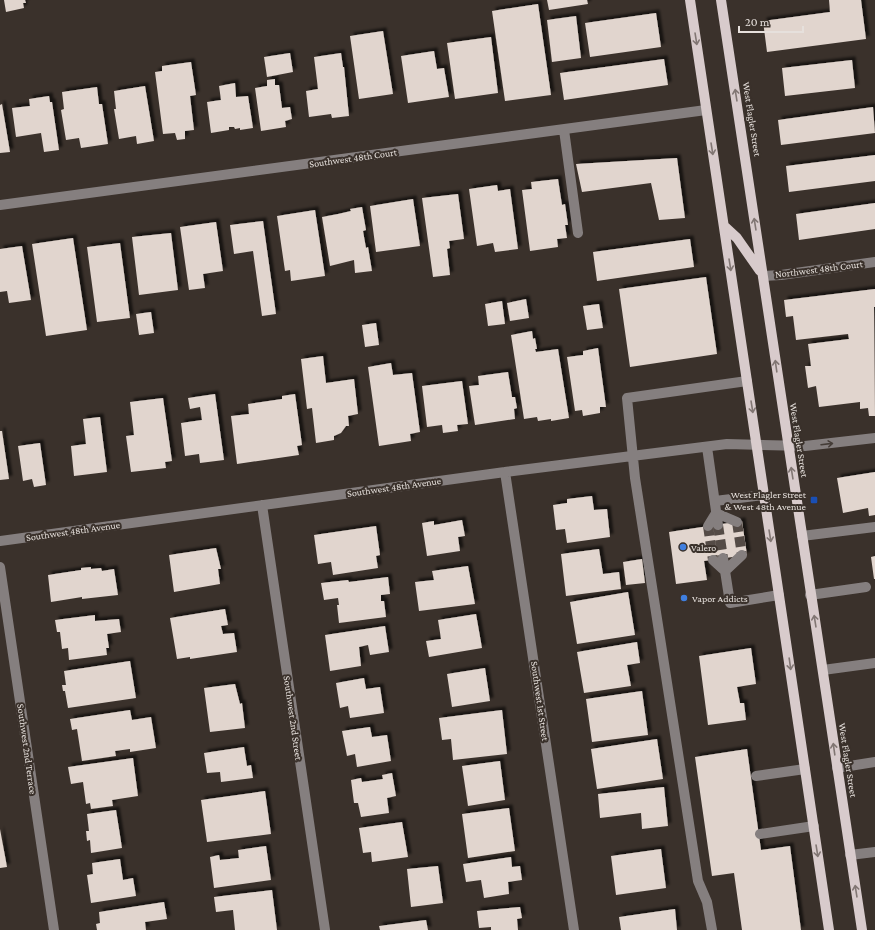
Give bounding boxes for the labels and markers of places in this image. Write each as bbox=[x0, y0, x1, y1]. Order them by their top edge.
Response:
place label: West Flagler Street & West 48th Avenue bbox=[724, 489, 807, 512]
marker: West Flagler Street & West 48th Avenue bbox=[809, 495, 819, 505]
marker: Valero bbox=[678, 542, 688, 552]
place label: Valero bbox=[691, 542, 716, 553]
marker: Vapor Addicts bbox=[679, 593, 689, 603]
place label: Vapor Addicts bbox=[692, 593, 748, 604]

